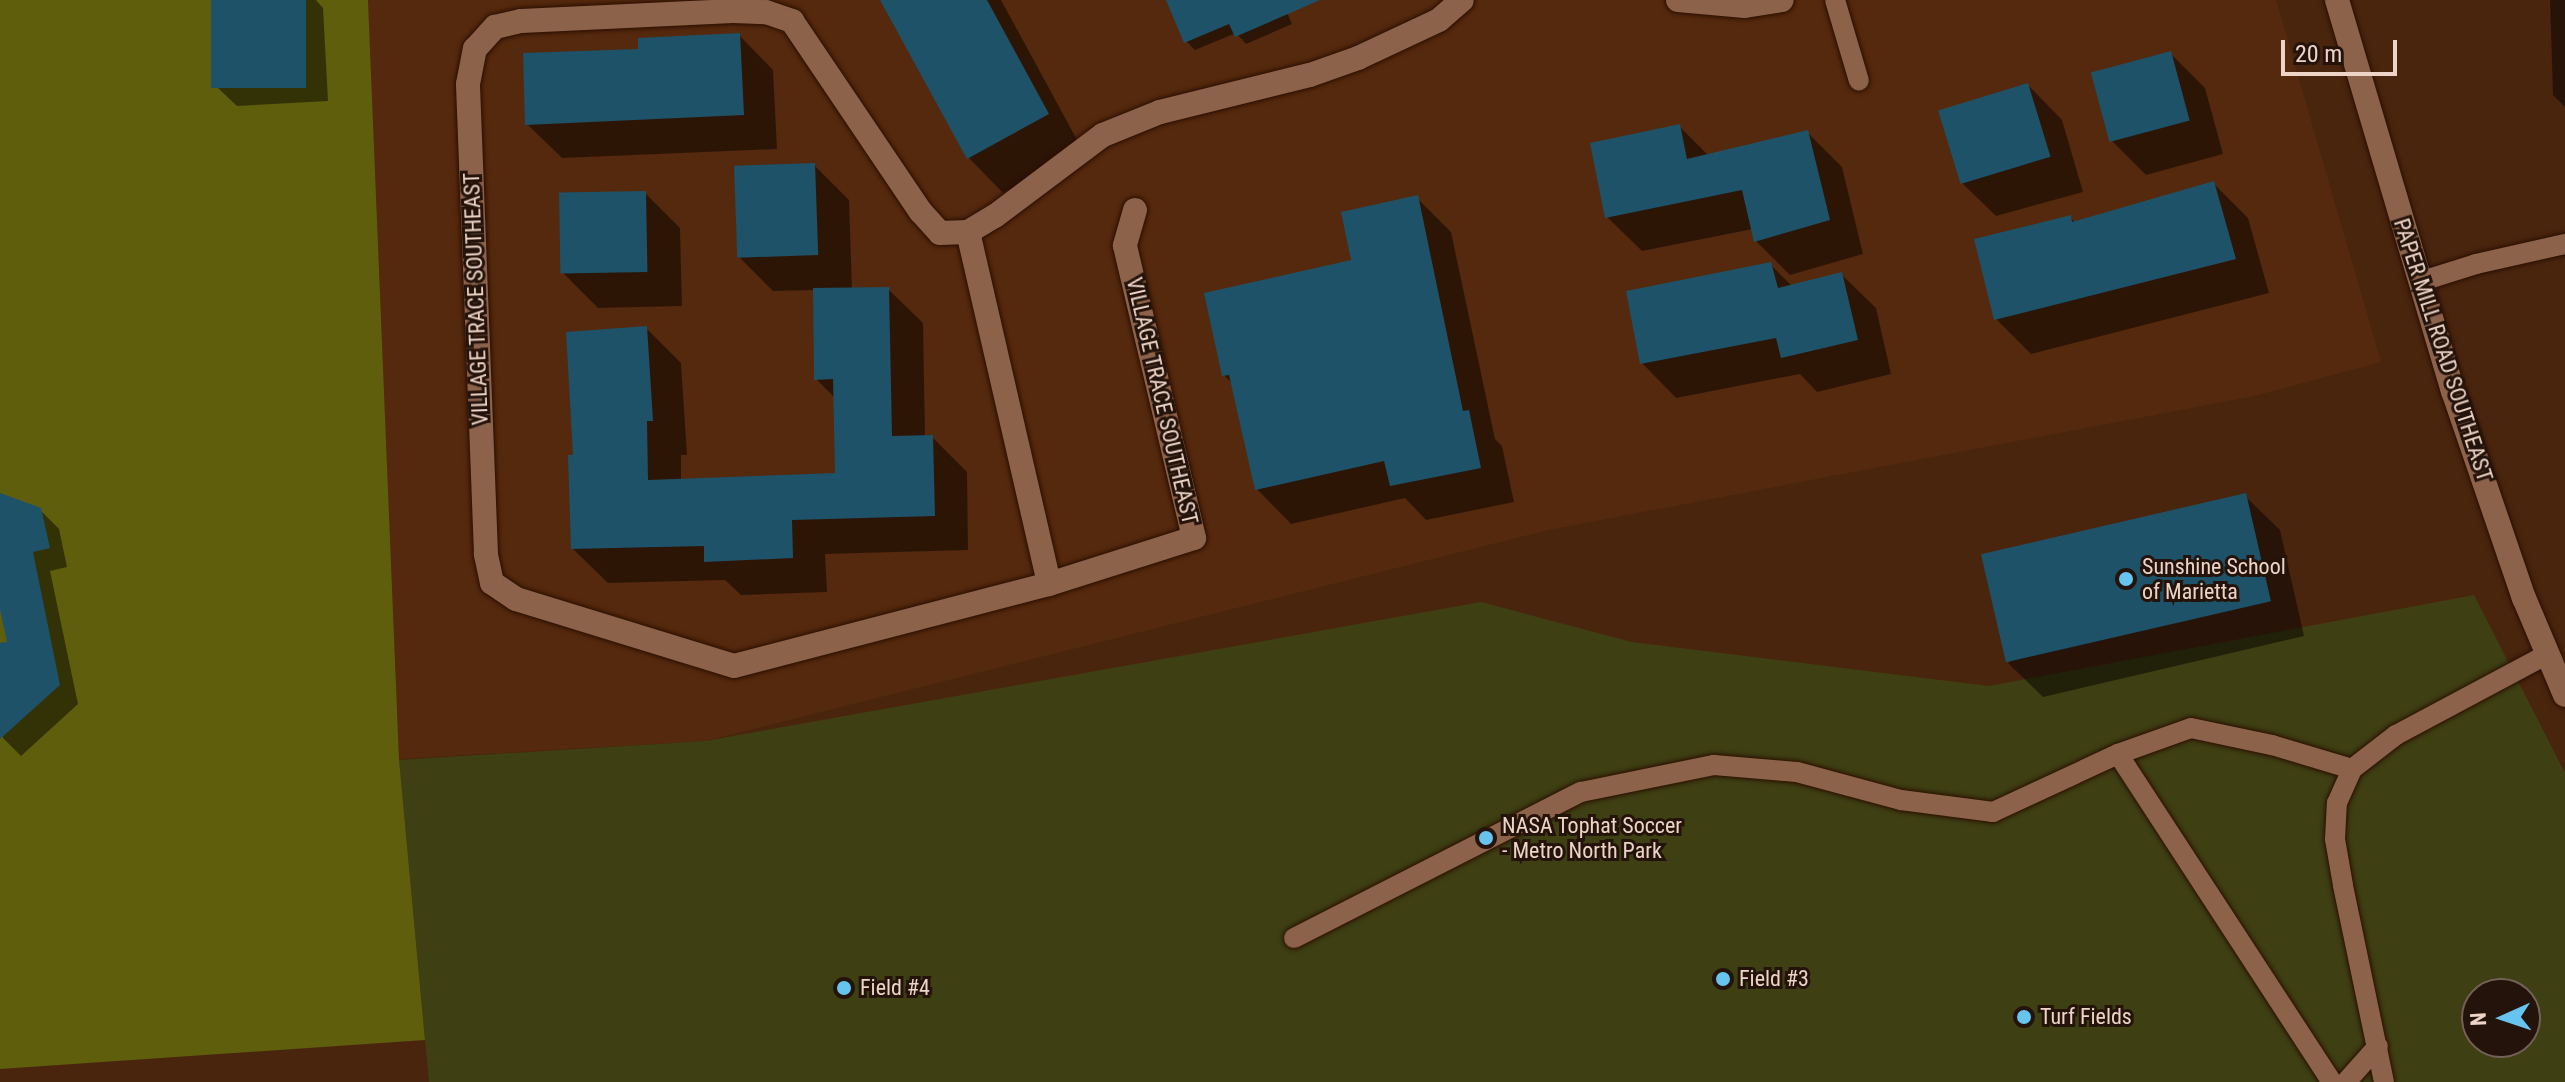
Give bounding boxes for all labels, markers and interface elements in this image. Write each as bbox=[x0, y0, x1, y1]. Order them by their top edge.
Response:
scale bar bbox=[2285, 24, 2401, 74]
text: 20 m bbox=[2295, 40, 2342, 68]
street label: VILLAGE TRACE SOUTHEAST bbox=[458, 172, 494, 426]
street label: PAPER MILL ROAD SOUTHEAST bbox=[2388, 215, 2498, 485]
street label: VILLAGE TRACE SOUTHEAST bbox=[1121, 275, 1203, 527]
place label: Sunshine School of Marietta bbox=[2142, 553, 2286, 604]
marker: Sunshine School of Marietta bbox=[2117, 570, 2135, 588]
place label: NASA Tophat Soccer - Metro North Park bbox=[1502, 812, 1682, 864]
marker: NASA Tophat Soccer - Metro North Park bbox=[1477, 829, 1495, 847]
place label: Field #3 bbox=[1739, 966, 1809, 992]
marker: Field #3 bbox=[1714, 970, 1732, 988]
place label: Field #4 bbox=[860, 975, 930, 1001]
north arrow bbox=[2461, 978, 2541, 1058]
marker: Field #4 bbox=[835, 979, 853, 997]
place label: Turf Fields bbox=[2040, 1004, 2132, 1030]
marker: Turf Fields bbox=[2015, 1008, 2033, 1026]
text: N bbox=[2466, 1012, 2491, 1027]

